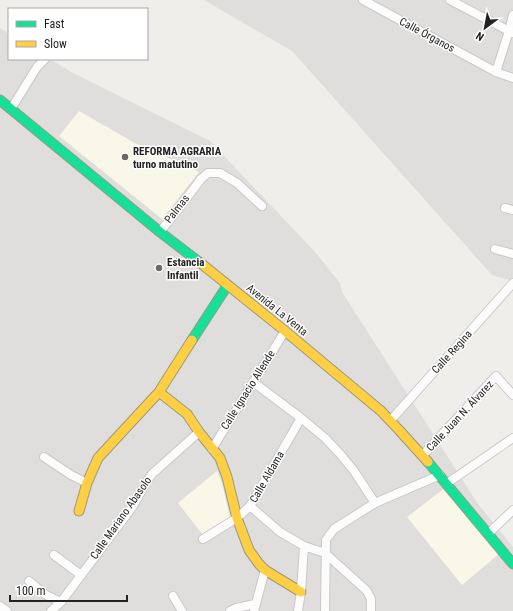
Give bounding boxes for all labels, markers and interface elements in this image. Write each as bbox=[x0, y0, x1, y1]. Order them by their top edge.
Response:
legend bbox=[8, 8, 148, 60]
north arrow bbox=[465, 8, 505, 48]
street label: Calle Órganos bbox=[397, 15, 457, 55]
text: Fast bbox=[44, 17, 65, 31]
text: N bbox=[473, 29, 486, 43]
text: Slow bbox=[44, 37, 67, 51]
place label: REFORMA AGRARIA turno matutino bbox=[133, 145, 222, 171]
marker: REFORMA AGRARIA turno matutino bbox=[120, 152, 130, 162]
street label: Palmas bbox=[162, 192, 192, 226]
place label: Estancia Infantil bbox=[167, 256, 204, 282]
marker: Estancia Infantil bbox=[154, 263, 164, 273]
street label: Avenida La Venta bbox=[244, 281, 310, 339]
street label: Calle Regina bbox=[429, 328, 475, 376]
street label: Calle Ignacio Allende bbox=[218, 348, 278, 432]
street label: Calle Juan N. Álvarez bbox=[424, 378, 496, 454]
street label: Calle Aldama bbox=[247, 449, 287, 505]
street label: Calle Mariano Abasolo bbox=[88, 474, 155, 562]
scale bar bbox=[10, 577, 127, 603]
text: 100 m bbox=[16, 584, 46, 598]

